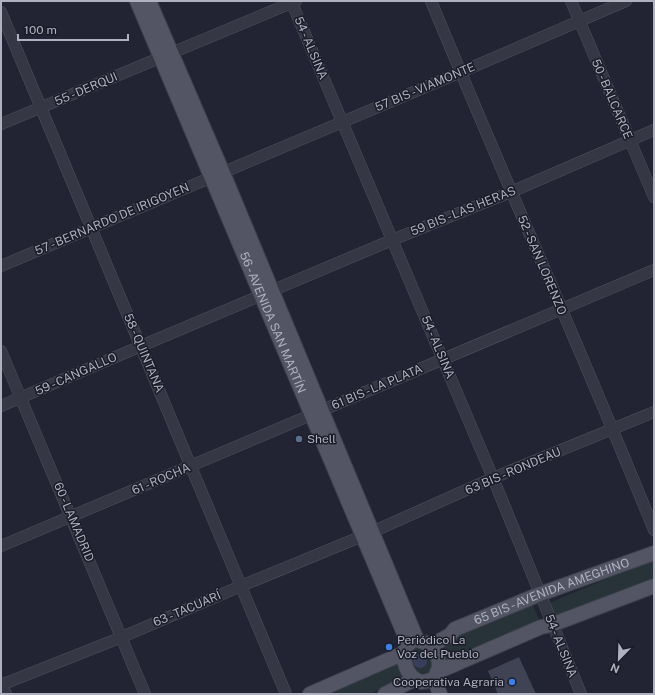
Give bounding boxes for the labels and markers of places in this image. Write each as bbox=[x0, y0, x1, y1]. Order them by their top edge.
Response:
place label: Shell bbox=[307, 432, 336, 446]
marker: Shell bbox=[294, 434, 304, 444]
place label: Periódico La Voz del Pueblo bbox=[397, 633, 479, 661]
marker: Periódico La Voz del Pueblo bbox=[384, 642, 394, 652]
place label: Cooperativa Agraria bbox=[393, 675, 504, 689]
marker: Cooperativa Agraria bbox=[507, 677, 517, 687]

